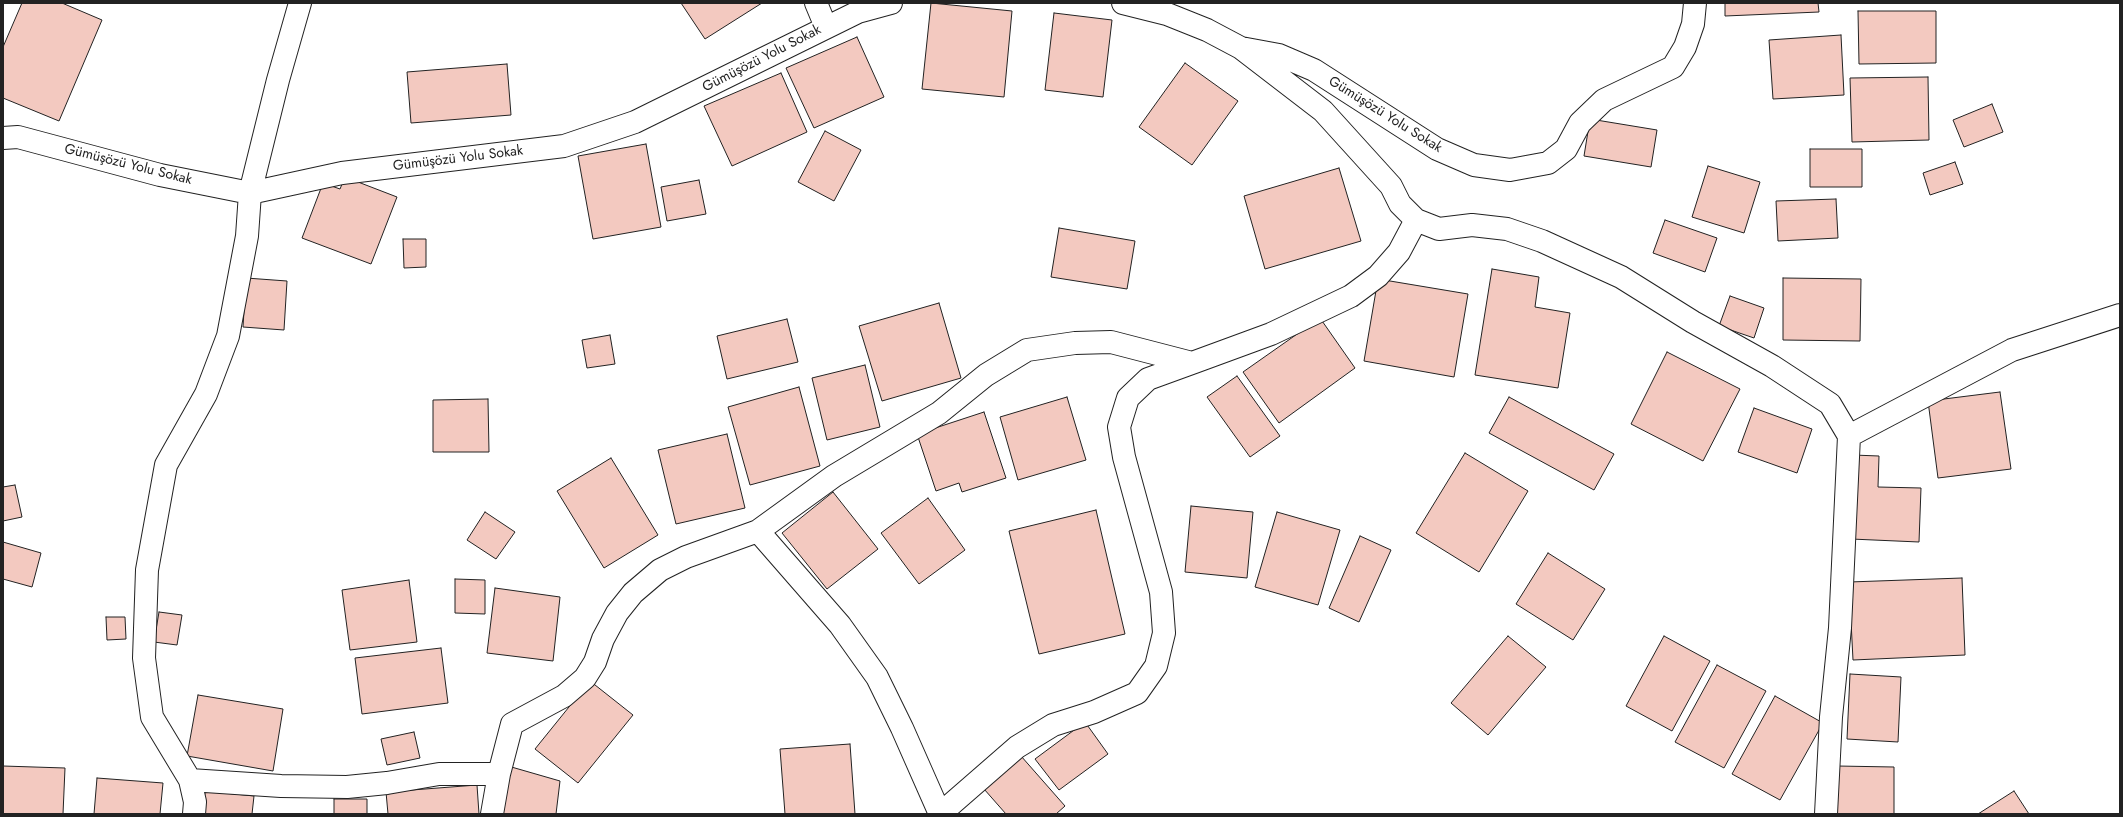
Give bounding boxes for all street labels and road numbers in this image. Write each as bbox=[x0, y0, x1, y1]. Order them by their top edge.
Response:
street label: Gümüşözü Yolu Sokak bbox=[700, 22, 824, 96]
street label: Gümüşözü Yolu Sokak bbox=[1325, 73, 1445, 157]
street label: Gümüşözü Yolu Sokak bbox=[63, 141, 193, 189]
street label: Gümüşözü Yolu Sokak bbox=[392, 143, 524, 175]

